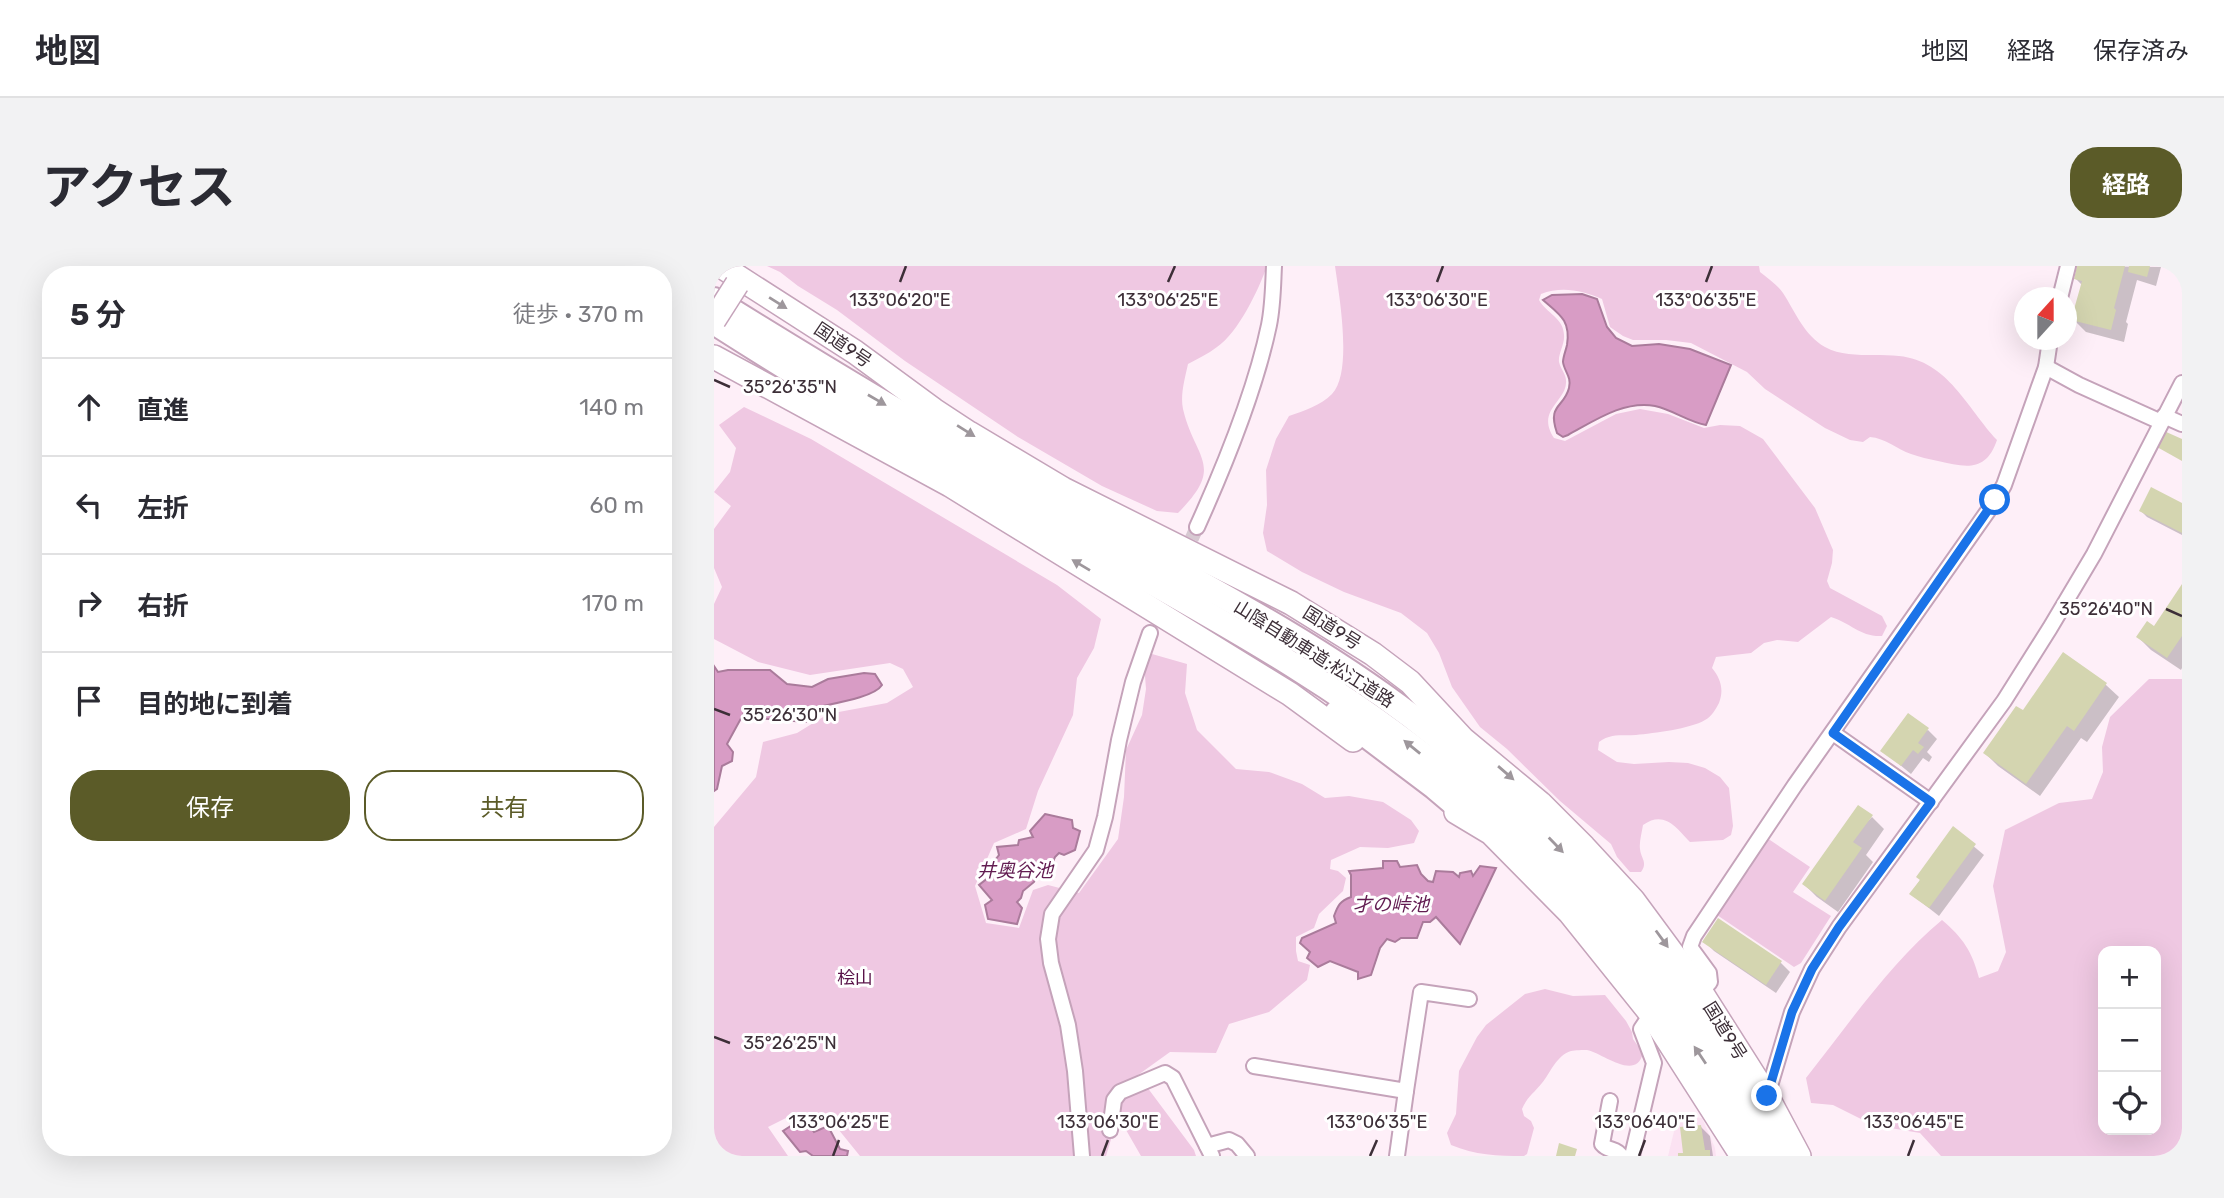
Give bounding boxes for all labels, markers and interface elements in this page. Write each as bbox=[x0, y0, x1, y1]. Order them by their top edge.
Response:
text: 地図 bbox=[35, 31, 101, 70]
text: 地図 bbox=[1921, 37, 1969, 65]
text: 経路 bbox=[2007, 37, 2055, 65]
text: 保存済み bbox=[2093, 37, 2189, 65]
button: 経路 bbox=[2070, 147, 2182, 218]
text: アクセス bbox=[42, 158, 236, 216]
north arrow bbox=[2014, 287, 2077, 350]
text: 133°06'20"E bbox=[849, 289, 951, 311]
text: 133°06'25"E bbox=[1118, 289, 1218, 311]
text: 133°06'30"E bbox=[1386, 289, 1488, 311]
text: 133°06'35"E bbox=[1655, 289, 1757, 311]
one-way arrow bbox=[768, 296, 788, 309]
text: 5 分 bbox=[70, 297, 126, 333]
text: 徒歩 · 370 m bbox=[513, 300, 644, 328]
street label: 国道9号 bbox=[810, 318, 876, 372]
text: 35°26'35"N bbox=[743, 376, 837, 398]
icon: ahead bbox=[70, 388, 108, 426]
text: 140 m bbox=[579, 393, 644, 421]
one-way arrow bbox=[867, 394, 886, 406]
text: 直進 bbox=[137, 395, 189, 426]
one-way arrow bbox=[956, 424, 976, 437]
route start bbox=[1979, 484, 2010, 515]
icon: left bbox=[70, 486, 108, 524]
text: 60 m bbox=[589, 491, 644, 519]
text: 左折 bbox=[137, 493, 189, 524]
one-way arrow bbox=[1071, 558, 1090, 571]
icon: right bbox=[70, 584, 108, 622]
text: 170 m bbox=[582, 589, 644, 617]
text: 右折 bbox=[137, 591, 189, 622]
street label: 山陰自動車道;松江道路 bbox=[1230, 596, 1398, 712]
text: 35°26'40"N bbox=[2059, 598, 2153, 620]
street label: 国道9号 bbox=[1299, 602, 1365, 654]
icon: arrive bbox=[70, 682, 108, 720]
text: 目的地に到着 bbox=[137, 689, 293, 720]
text: 35°26'30"N bbox=[743, 704, 837, 726]
one-way arrow bbox=[1404, 740, 1421, 755]
one-way arrow bbox=[1497, 765, 1515, 781]
button: 保存 bbox=[70, 770, 350, 841]
button: 共有 bbox=[364, 770, 644, 841]
one-way arrow bbox=[1548, 837, 1564, 853]
water label: 井奥谷池 bbox=[977, 859, 1055, 882]
water label: 才の峠池 bbox=[1353, 893, 1431, 916]
one-way arrow bbox=[1654, 929, 1669, 947]
map controls bbox=[2098, 946, 2161, 1135]
button: + bbox=[2098, 946, 2161, 1009]
park label: 桧山 bbox=[837, 967, 873, 989]
street label: 国道9号 bbox=[1699, 998, 1751, 1064]
button: − bbox=[2098, 1009, 2161, 1072]
text: 35°26'25"N bbox=[743, 1032, 837, 1054]
one-way arrow bbox=[1693, 1046, 1706, 1065]
button: locate bbox=[2098, 1072, 2161, 1135]
route end bbox=[1751, 1080, 1782, 1111]
text: 133°06'25"E bbox=[789, 1111, 889, 1133]
text: 133°06'30"E bbox=[1057, 1111, 1159, 1133]
text: 133°06'35"E bbox=[1326, 1111, 1428, 1133]
text: 133°06'40"E bbox=[1594, 1111, 1696, 1133]
text: 133°06'45"E bbox=[1864, 1111, 1964, 1133]

